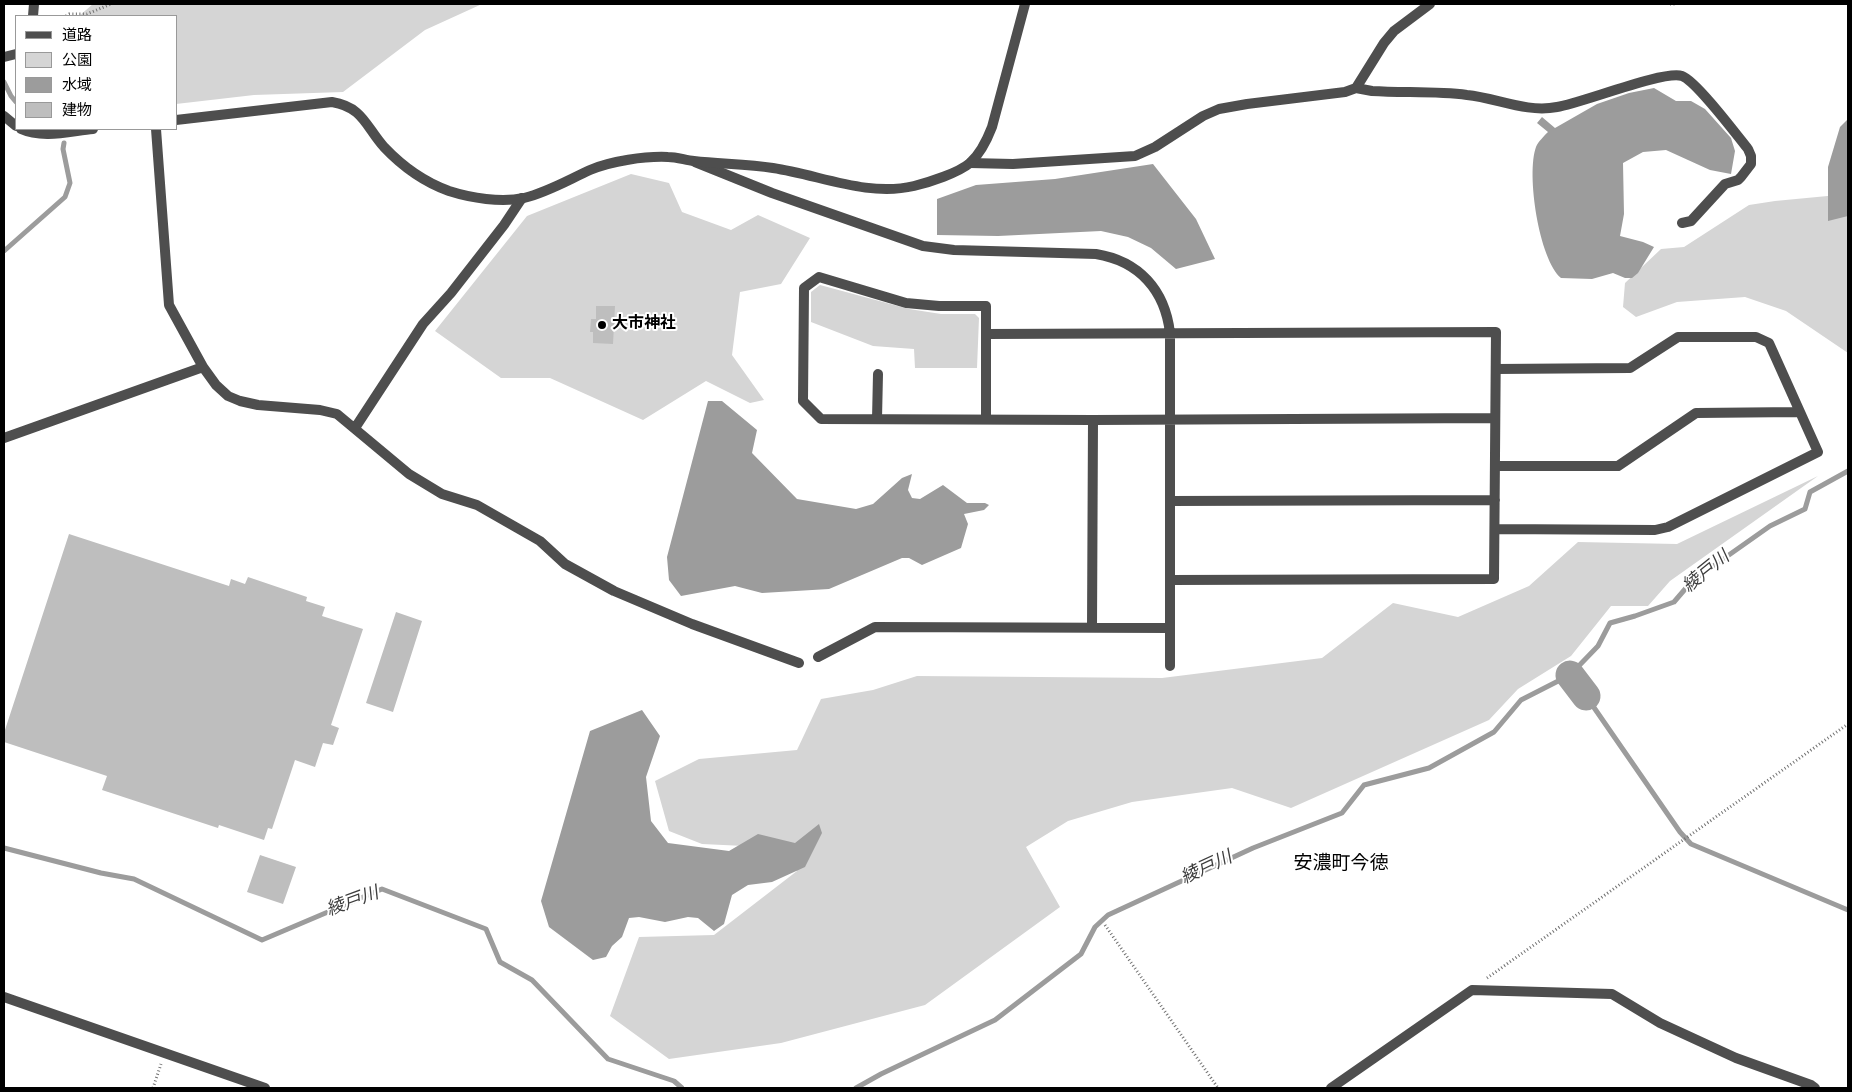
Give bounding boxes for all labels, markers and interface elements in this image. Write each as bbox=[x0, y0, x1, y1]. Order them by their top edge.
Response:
legend bbox=[15, 15, 178, 130]
text: 道路 bbox=[62, 27, 92, 46]
text: 公園 bbox=[62, 52, 92, 71]
text: 水域 bbox=[62, 77, 92, 96]
text: 建物 bbox=[62, 102, 92, 121]
place label: 大市神社 bbox=[612, 315, 676, 335]
marker: 大市神社 bbox=[596, 319, 608, 331]
water label: 綾戸川 bbox=[1679, 548, 1735, 598]
water label: 綾戸川 bbox=[1178, 848, 1236, 890]
district label: 安濃町今徳 bbox=[1294, 854, 1388, 876]
water label: 綾戸川 bbox=[324, 884, 382, 922]

